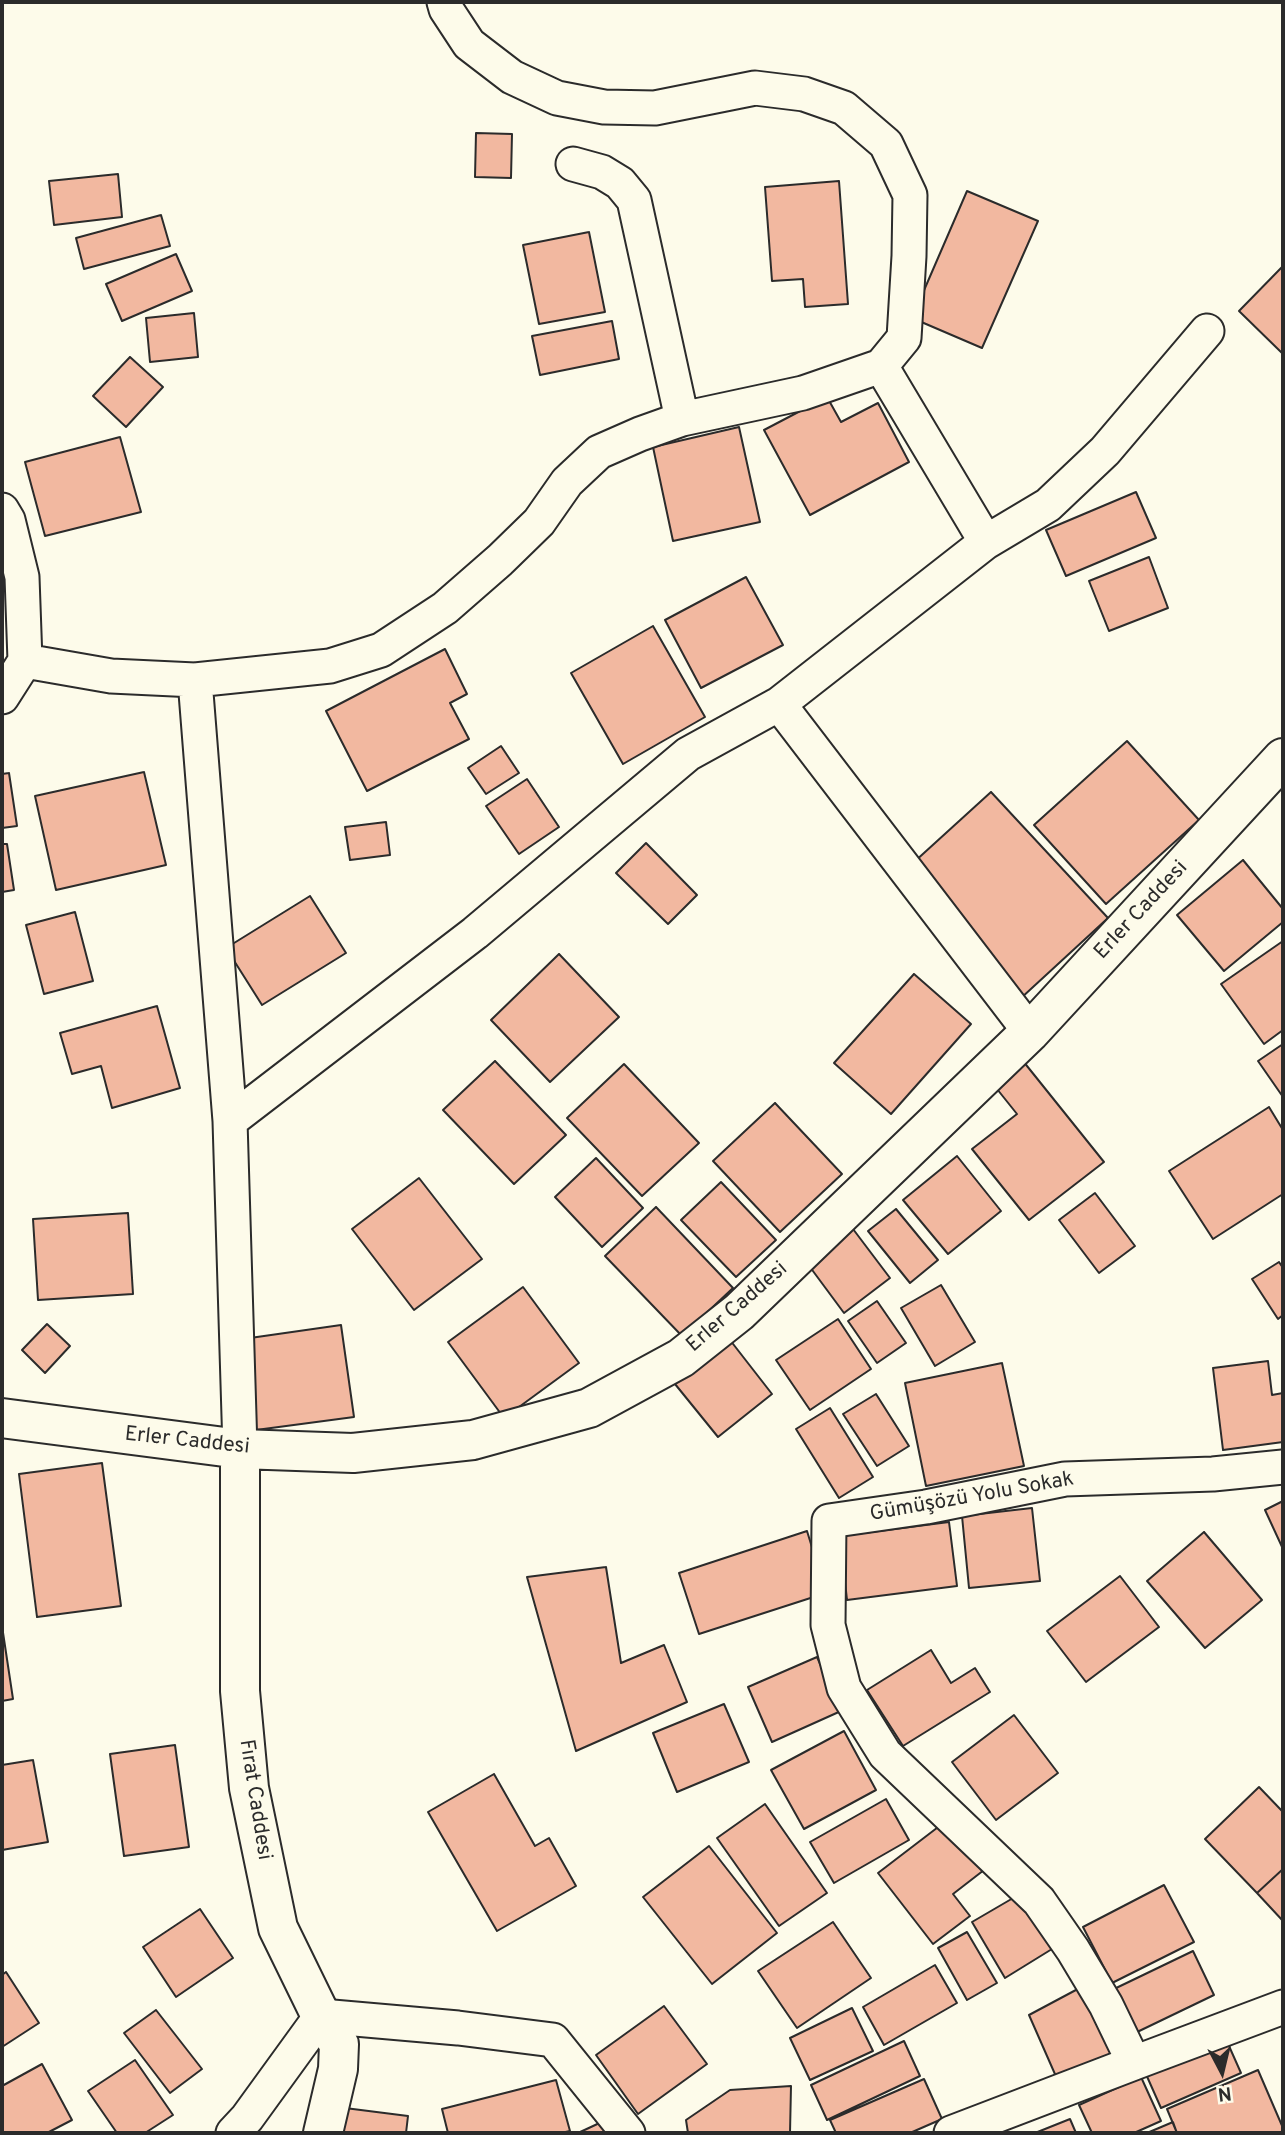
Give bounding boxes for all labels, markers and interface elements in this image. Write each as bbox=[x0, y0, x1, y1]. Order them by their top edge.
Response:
street label: Erler Caddesi bbox=[1090, 857, 1194, 965]
street label: Erler Caddesi bbox=[682, 1257, 794, 1359]
street label: Erler Caddesi bbox=[123, 1423, 251, 1461]
street label: Gümüşözü Yolu Sokak bbox=[868, 1468, 1076, 1528]
street label: Fırat Caddesi bbox=[232, 1738, 276, 1862]
north arrow bbox=[1187, 2037, 1257, 2107]
text: N bbox=[1216, 2080, 1233, 2106]

